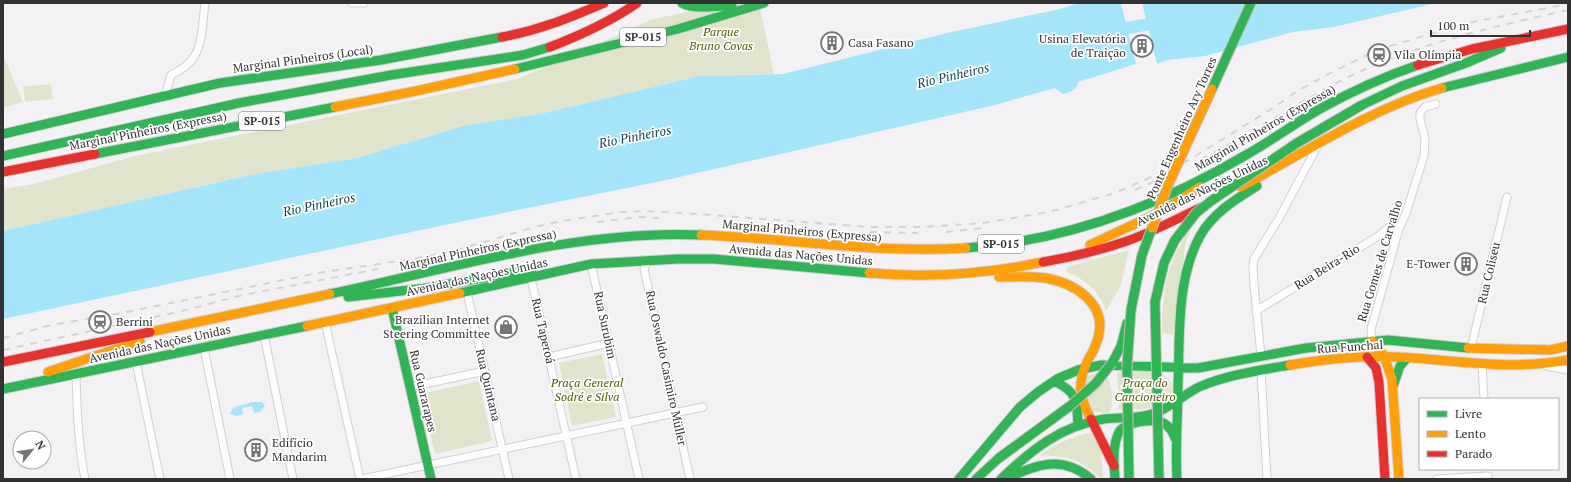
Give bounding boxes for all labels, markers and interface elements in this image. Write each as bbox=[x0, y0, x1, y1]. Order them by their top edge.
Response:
scale bar bbox=[1431, 12, 1530, 38]
text: 100 m bbox=[1437, 18, 1470, 33]
park label: Parque Bruno Covas bbox=[688, 24, 753, 53]
road number: SP-015 bbox=[620, 28, 666, 46]
building icon: Casa Fasano bbox=[819, 30, 845, 56]
place label: Usina Elevatória de Traição bbox=[1039, 31, 1126, 60]
building icon: Usina Elevatória de Traição bbox=[1129, 33, 1155, 59]
place label: Casa Fasano bbox=[848, 35, 914, 50]
street label: Marginal Pinheiros (Local) bbox=[232, 41, 374, 76]
station icon: Vila Olímpia bbox=[1366, 42, 1392, 68]
place label: Vila Olímpia bbox=[1394, 47, 1461, 62]
street label: Ponte Engenheiro Ary Torres bbox=[1143, 54, 1220, 201]
water label: Rio Pinheiros bbox=[914, 58, 991, 92]
street label: Marginal Pinheiros (Expressa) bbox=[1192, 81, 1338, 174]
street label: Marginal Pinheiros (Expressa) bbox=[68, 108, 228, 153]
road number: SP-015 bbox=[239, 112, 285, 130]
water label: Rio Pinheiros bbox=[596, 120, 673, 152]
street label: Avenida das Nações Unidas bbox=[1134, 152, 1270, 229]
water label: Rio Pinheiros bbox=[280, 187, 357, 221]
street label: Rua Gomes de Carvalho bbox=[1354, 198, 1405, 324]
street label: Marginal Pinheiros (Expressa) bbox=[722, 216, 882, 245]
street label: Marginal Pinheiros (Expressa) bbox=[398, 226, 558, 273]
road number: SP-015 bbox=[978, 235, 1024, 253]
street label: Rua Beira-Rio bbox=[1291, 240, 1362, 293]
street label: Rua Coliseu bbox=[1474, 240, 1503, 305]
street label: Avenida das Nações Unidas bbox=[729, 241, 874, 268]
building icon: E-Tower bbox=[1453, 251, 1479, 277]
street label: Avenida das Nações Unidas bbox=[405, 254, 549, 299]
place label: E-Tower bbox=[1406, 256, 1450, 271]
street label: Rua Oswaldo Casimiro Müller bbox=[643, 289, 690, 447]
street label: Rua Surubim bbox=[591, 290, 620, 361]
street label: Rua Taperoá bbox=[529, 297, 558, 365]
station icon: Berrini bbox=[87, 309, 113, 335]
place label: Brazilian Internet Steering Committee bbox=[383, 312, 491, 341]
place label: Berrini bbox=[116, 314, 153, 329]
shop icon: Brazilian Internet Steering Committee bbox=[493, 314, 519, 340]
street label: Avenida das Nações Unidas bbox=[88, 321, 232, 366]
street label: Rua Funchal bbox=[1316, 337, 1384, 356]
street label: Rua Quintana bbox=[473, 347, 504, 422]
street label: Rua Guararapes bbox=[407, 348, 440, 434]
park label: Praça General Sodré e Silva bbox=[550, 375, 624, 404]
park label: Praça do Cancioneiro bbox=[1114, 375, 1176, 404]
legend bbox=[1419, 398, 1559, 470]
text: Livre bbox=[1455, 406, 1482, 421]
text: Lento bbox=[1455, 426, 1486, 441]
north arrow bbox=[12, 430, 52, 470]
place label: Edifício Mandarim bbox=[272, 435, 328, 464]
building icon: Edifício Mandarim bbox=[243, 437, 269, 463]
text: N bbox=[33, 438, 49, 453]
text: Parado bbox=[1455, 446, 1493, 461]

